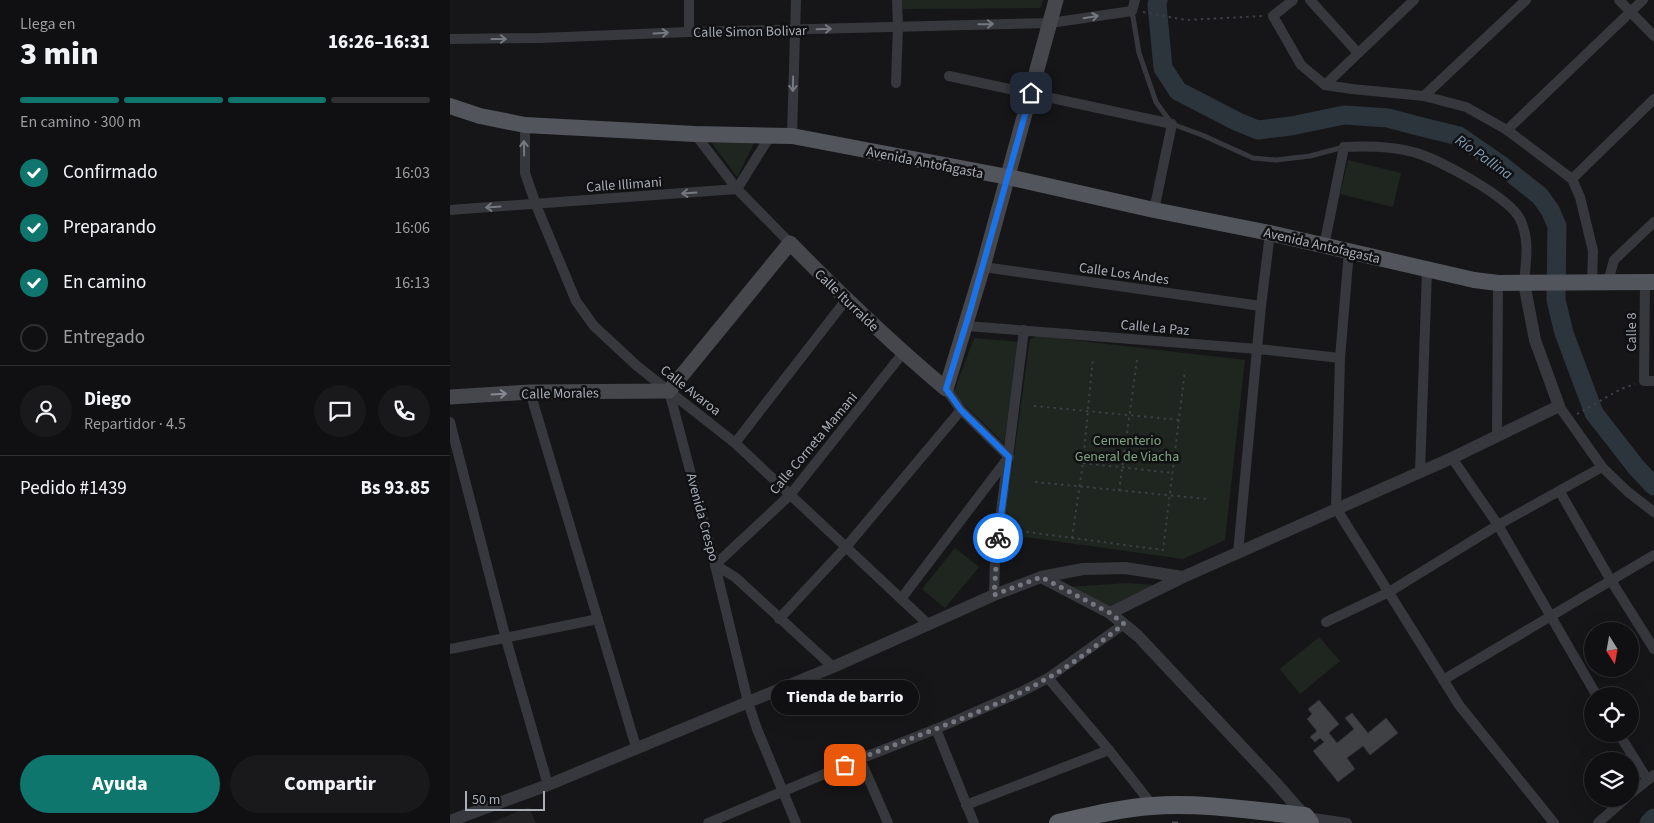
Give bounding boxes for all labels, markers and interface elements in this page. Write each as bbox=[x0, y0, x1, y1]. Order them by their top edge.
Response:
one-way arrow bbox=[1083, 11, 1099, 21]
text: Llega en bbox=[20, 13, 75, 35]
one-way arrow bbox=[978, 19, 994, 29]
street label: Calle Simon Bolivar bbox=[693, 21, 807, 43]
one-way arrow bbox=[815, 24, 831, 34]
one-way arrow bbox=[653, 28, 669, 37]
text: 16:26–16:31 bbox=[328, 29, 430, 56]
text: 3 min bbox=[20, 31, 99, 77]
one-way arrow bbox=[490, 34, 506, 44]
pin bbox=[1010, 72, 1052, 114]
one-way arrow bbox=[788, 75, 798, 91]
icon: home bbox=[1017, 79, 1045, 107]
text: En camino · 300 m bbox=[20, 111, 141, 133]
water label: Río Pallina bbox=[1451, 130, 1517, 185]
one-way arrow bbox=[519, 140, 529, 156]
street label: Avenida Antofagasta bbox=[865, 142, 985, 184]
icon: check bbox=[20, 159, 48, 187]
text: Confirmado bbox=[63, 159, 158, 186]
text: 16:03 bbox=[394, 162, 430, 184]
street label: Calle Illimani bbox=[585, 172, 663, 198]
one-way arrow bbox=[681, 188, 697, 197]
one-way arrow bbox=[485, 203, 501, 212]
icon: check bbox=[20, 214, 48, 242]
text: Preparando bbox=[63, 214, 156, 241]
text: 16:06 bbox=[394, 217, 430, 239]
street label: Avenida Antofagasta bbox=[1262, 223, 1382, 269]
street label: Calle Los Andes bbox=[1078, 258, 1170, 290]
street label: Calle Iturralde bbox=[810, 265, 883, 337]
icon: check bbox=[20, 269, 48, 297]
text: En camino bbox=[63, 269, 146, 296]
text: 16:13 bbox=[394, 272, 430, 294]
street label: Calle 8 bbox=[1622, 313, 1642, 351]
street label: Calle La Paz bbox=[1120, 315, 1190, 341]
text: Entregado bbox=[63, 324, 145, 351]
street label: Calle Avaroa bbox=[656, 361, 725, 421]
street label: Calle Morales bbox=[521, 383, 599, 405]
button: person bbox=[20, 385, 72, 437]
button: chat bbox=[314, 385, 366, 437]
button: phone bbox=[378, 385, 430, 437]
text: Diego bbox=[84, 386, 131, 413]
street label: Calle Corneta Mamani bbox=[765, 388, 863, 499]
one-way arrow bbox=[490, 390, 506, 399]
text: Repartidor · 4.5 bbox=[84, 413, 186, 435]
park label: Cementerio General de Viacha bbox=[1075, 431, 1179, 467]
street label: Avenida Crespo bbox=[681, 471, 723, 564]
text: Pedido #1439 bbox=[20, 475, 127, 502]
text: Bs 93.85 bbox=[360, 475, 430, 502]
courier bbox=[973, 513, 1023, 563]
icon: bike bbox=[984, 524, 1012, 552]
north arrow bbox=[1584, 622, 1639, 678]
map controls bbox=[1584, 622, 1639, 807]
callout: Tienda de barrio bbox=[771, 680, 919, 715]
text: Tienda de barrio bbox=[787, 686, 903, 708]
button: locate bbox=[1584, 687, 1639, 742]
pin bbox=[824, 744, 866, 786]
icon: bag bbox=[831, 751, 859, 779]
button: layers bbox=[1584, 752, 1639, 807]
button: Ayuda bbox=[20, 755, 220, 813]
button: Compartir bbox=[230, 755, 430, 813]
scale bar bbox=[465, 788, 545, 811]
text: 50 m bbox=[472, 790, 500, 810]

